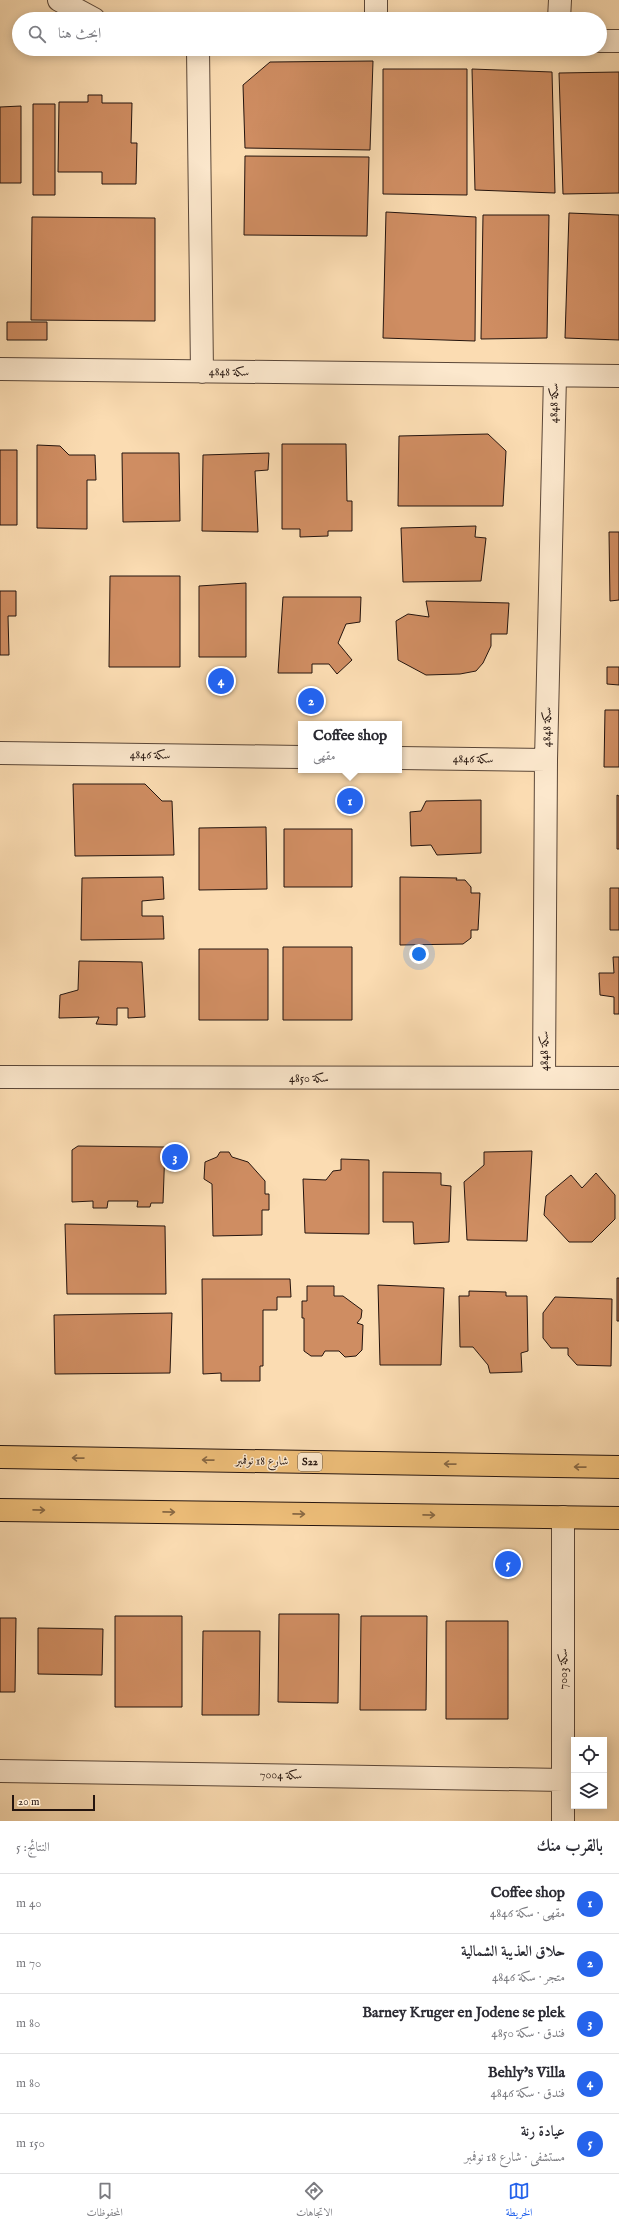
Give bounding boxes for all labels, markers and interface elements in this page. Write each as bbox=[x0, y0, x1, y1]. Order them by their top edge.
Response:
search box bbox=[12, 12, 607, 56]
icon: search bbox=[26, 23, 48, 45]
text: ابحث هنا bbox=[58, 24, 101, 43]
street label: سكة 4848 bbox=[209, 364, 249, 380]
street label: سكة 4848 bbox=[546, 383, 562, 423]
pin: 4 bbox=[208, 666, 234, 696]
pin: 2 bbox=[298, 686, 324, 716]
street label: سكة 4848 bbox=[539, 707, 555, 747]
popup bbox=[298, 721, 402, 773]
text: Coffee shop bbox=[313, 726, 387, 745]
street label: سكة 4846 bbox=[130, 747, 171, 763]
text: مقهى bbox=[313, 748, 336, 765]
street label: سكة 4846 bbox=[453, 751, 494, 767]
pin: 1 bbox=[337, 786, 363, 816]
your location bbox=[409, 944, 429, 964]
street label: سكة 4848 bbox=[537, 1031, 552, 1071]
street label: سكة 4850 bbox=[289, 1071, 329, 1086]
pin: 3 bbox=[162, 1142, 188, 1172]
street label: شارع 18 نوفمبر bbox=[233, 1453, 289, 1472]
road number: S22 bbox=[298, 1453, 322, 1471]
one-way arrow bbox=[72, 1454, 85, 1462]
one-way arrow bbox=[202, 1456, 215, 1464]
one-way arrow bbox=[444, 1460, 457, 1468]
one-way arrow bbox=[574, 1463, 587, 1470]
one-way arrow bbox=[32, 1507, 45, 1514]
one-way arrow bbox=[162, 1508, 175, 1516]
one-way arrow bbox=[292, 1510, 305, 1518]
one-way arrow bbox=[422, 1511, 435, 1519]
pin: 5 bbox=[495, 1549, 521, 1579]
street label: سكة 7003 bbox=[556, 1648, 571, 1689]
map controls bbox=[571, 1737, 607, 1809]
button: locate bbox=[571, 1737, 607, 1773]
street label: سكة 7004 bbox=[260, 1767, 302, 1783]
button: layers bbox=[571, 1773, 607, 1809]
scale bar bbox=[12, 1793, 95, 1812]
text: 20 m bbox=[18, 1795, 39, 1809]
text: بالقرب منك bbox=[536, 1836, 603, 1857]
text: النتائج: 5 bbox=[16, 1839, 50, 1856]
text: Coffee shop bbox=[491, 1883, 565, 1902]
text: 40 m bbox=[16, 1895, 42, 1912]
text: 1 bbox=[588, 1895, 592, 1912]
text: مقهى · سكة 4846 bbox=[490, 1905, 565, 1922]
text: حلاق العذيبة الشمالية bbox=[461, 1942, 565, 1961]
text: 70 m bbox=[16, 1955, 41, 1972]
text: 2 bbox=[587, 1955, 593, 1972]
text: متجر · سكة 4846 bbox=[492, 1969, 565, 1986]
text: Barney Kruger en Jodene se plek bbox=[362, 2003, 565, 2022]
text: 80 m bbox=[16, 2015, 40, 2032]
text: 3 bbox=[588, 2015, 592, 2032]
text: فندق · سكة 4850 bbox=[491, 2025, 565, 2042]
text: Behly's Villa bbox=[488, 2063, 565, 2082]
text: 80 m bbox=[16, 2075, 40, 2092]
text: 4 bbox=[587, 2075, 593, 2092]
text: فندق · سكة 4846 bbox=[490, 2085, 565, 2102]
text: عيادة رنة bbox=[521, 2122, 565, 2141]
text: 150 m bbox=[16, 2135, 45, 2152]
text: 5 bbox=[588, 2135, 592, 2152]
text: مستشفى · شارع 18 نوفمبر bbox=[464, 2149, 565, 2166]
tab: المحفوظات bbox=[87, 2180, 123, 2223]
tab: الاتجاهات bbox=[296, 2180, 333, 2223]
tab: الخريطة bbox=[506, 2180, 532, 2223]

